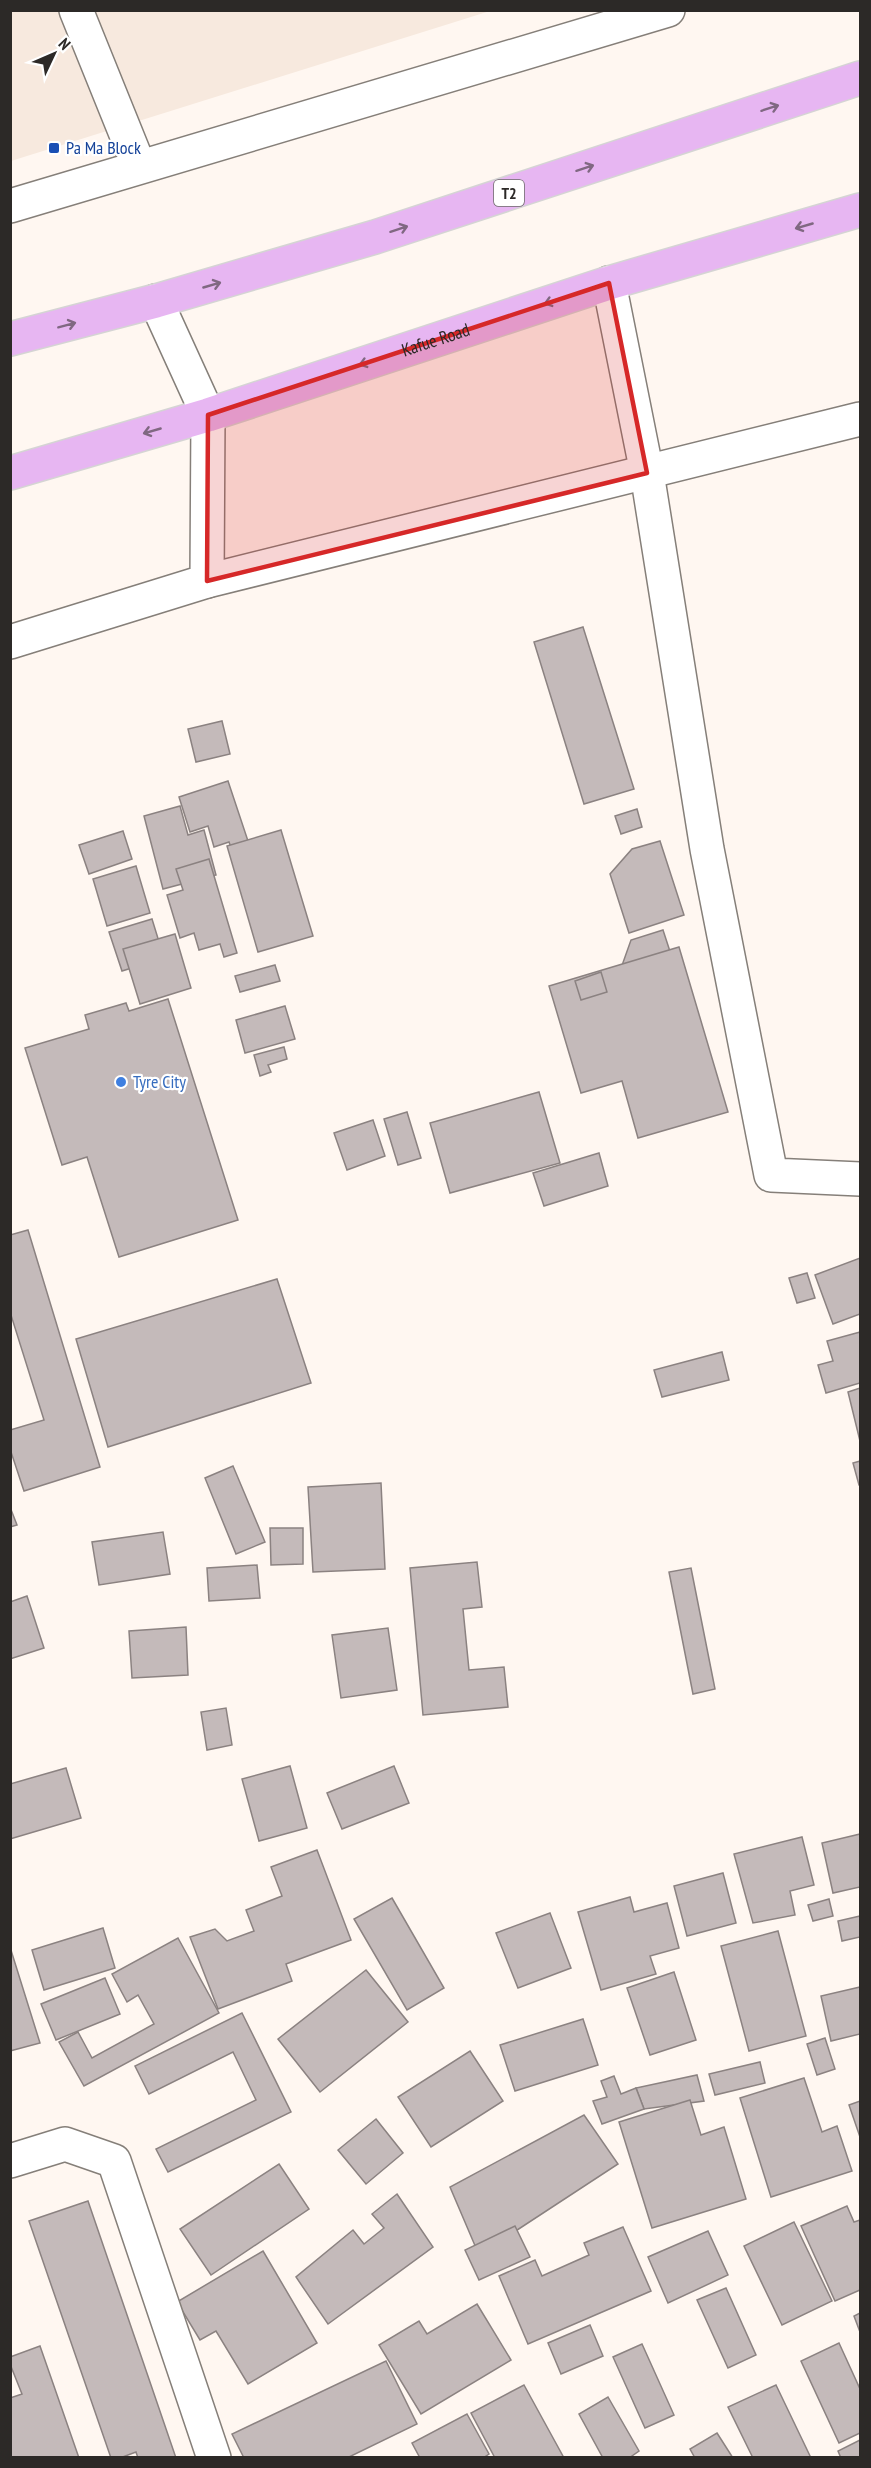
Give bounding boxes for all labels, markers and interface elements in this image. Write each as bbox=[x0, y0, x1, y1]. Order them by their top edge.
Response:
north arrow bbox=[24, 24, 84, 84]
text: N bbox=[55, 34, 75, 54]
one-way arrow bbox=[760, 101, 779, 112]
place label: Pa Ma Block bbox=[66, 136, 141, 159]
marker: Pa Ma Block bbox=[47, 141, 61, 155]
one-way arrow bbox=[575, 162, 594, 173]
road number: T2 bbox=[494, 180, 524, 206]
one-way arrow bbox=[795, 221, 814, 232]
one-way arrow bbox=[389, 222, 408, 233]
one-way arrow bbox=[203, 279, 222, 290]
one-way arrow bbox=[544, 297, 563, 308]
one-way arrow bbox=[57, 318, 76, 330]
street label: Kafue Road bbox=[399, 318, 472, 361]
one-way arrow bbox=[359, 357, 378, 368]
one-way arrow bbox=[143, 426, 162, 437]
place label: Tyre City bbox=[133, 1070, 186, 1093]
marker: Tyre City bbox=[114, 1075, 128, 1089]

